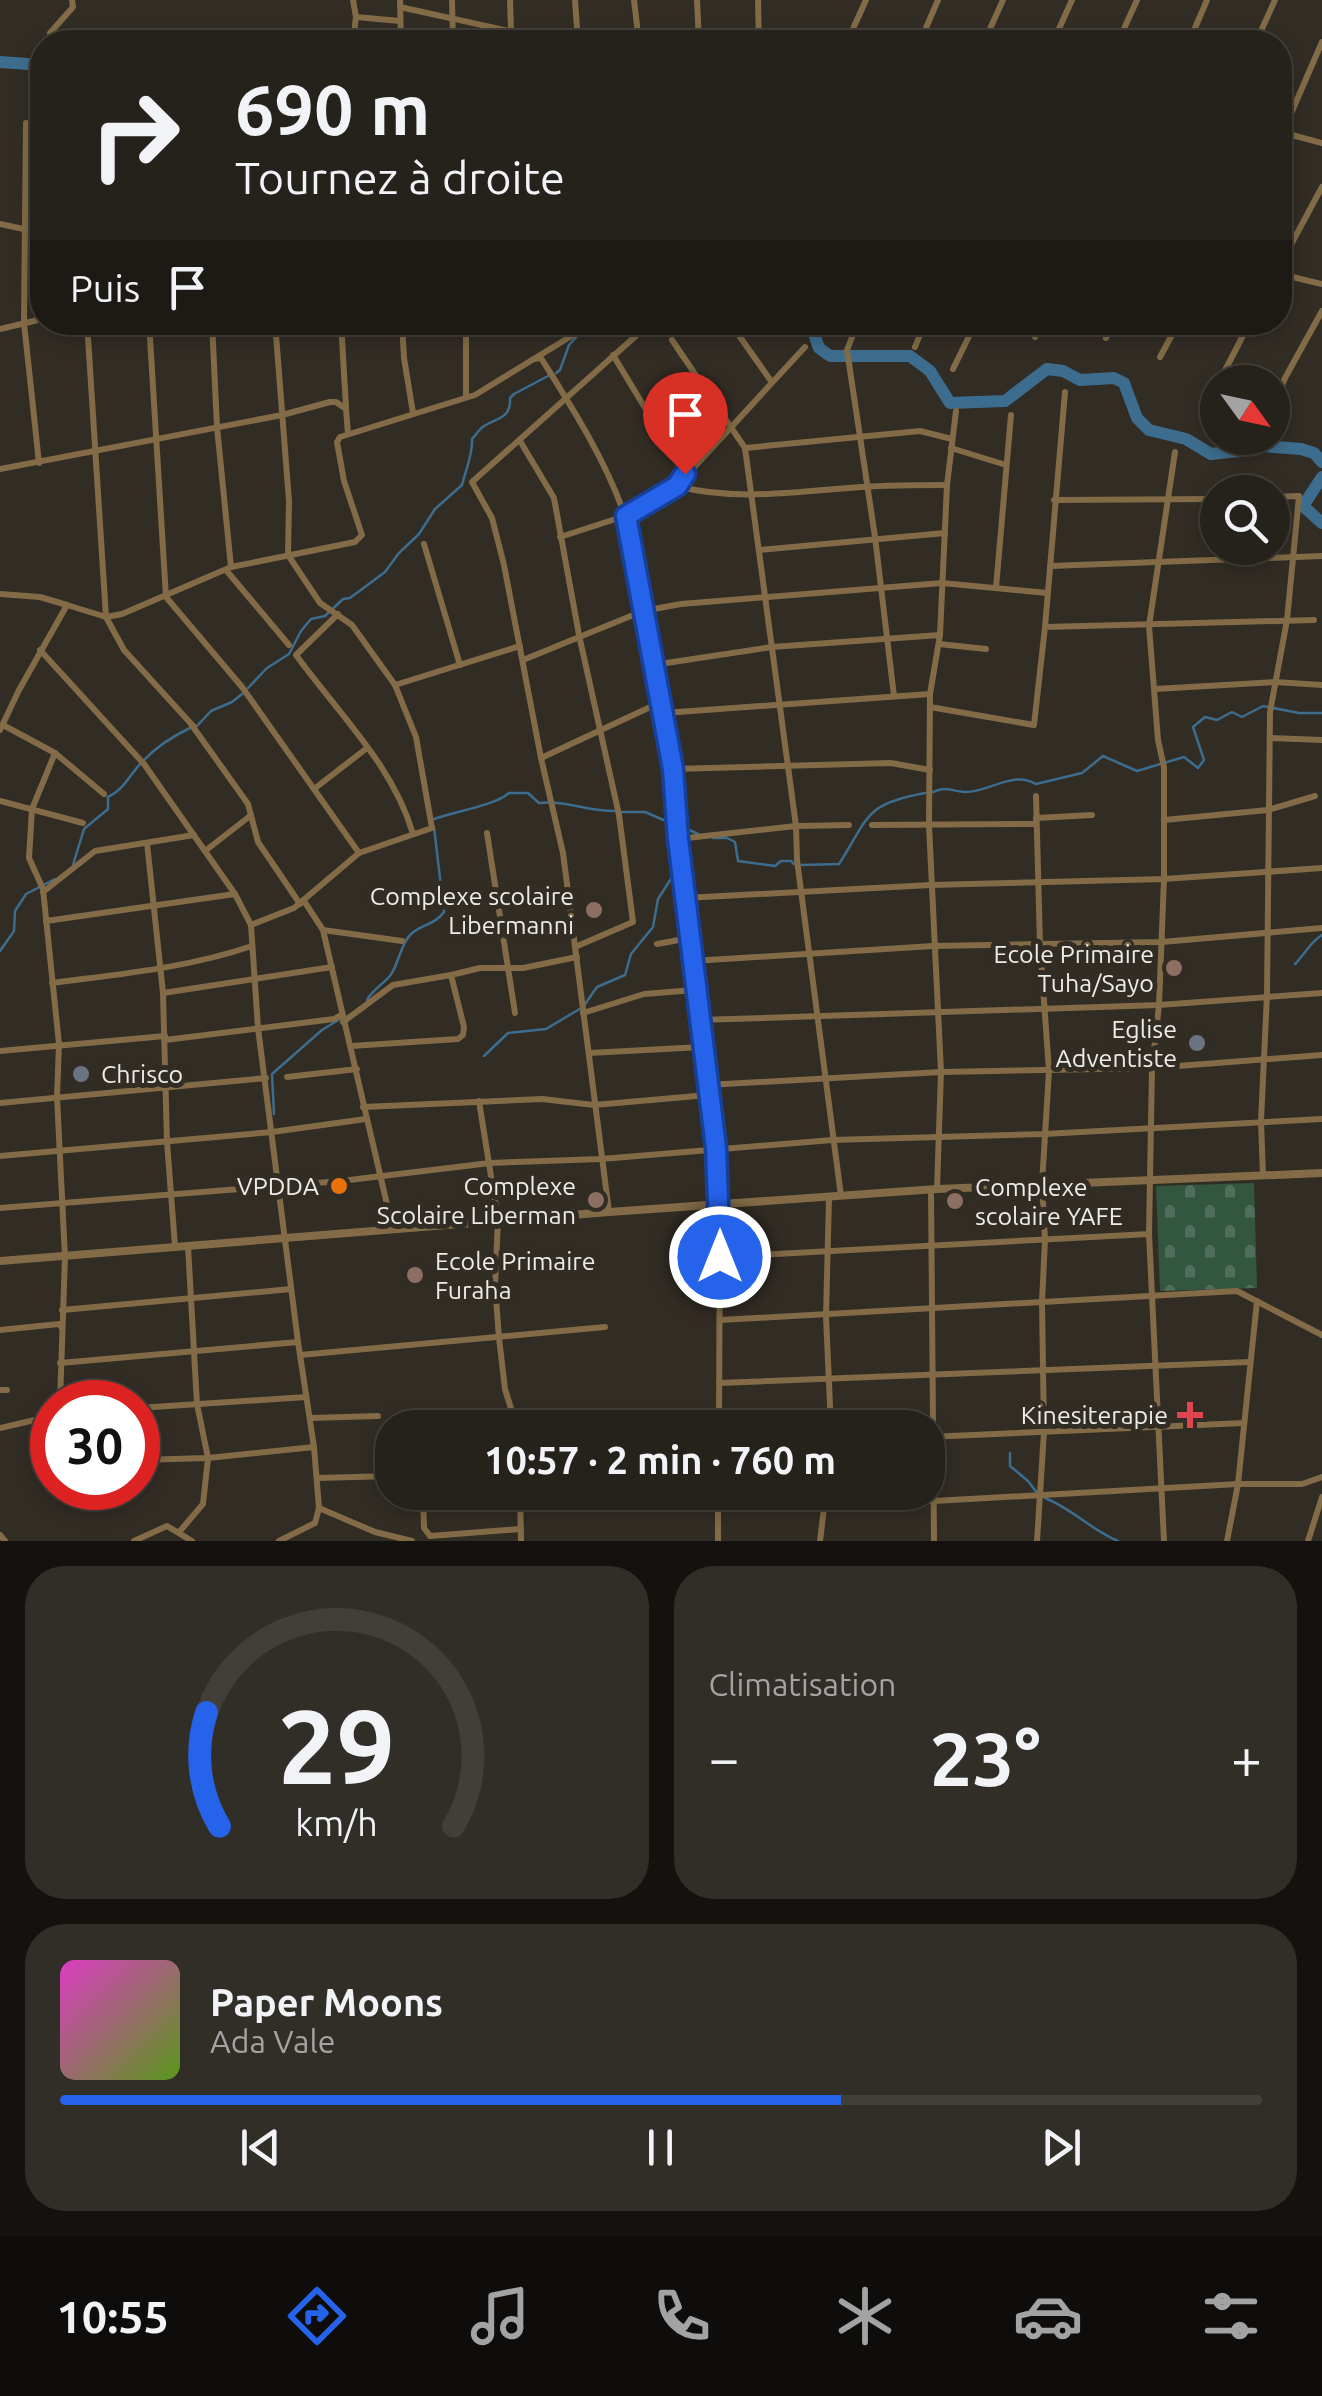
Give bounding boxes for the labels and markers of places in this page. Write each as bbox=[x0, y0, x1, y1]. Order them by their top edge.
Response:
pin bbox=[643, 372, 728, 475]
place label: Complexe scolaire Libermanni bbox=[370, 882, 574, 939]
marker: Complexe scolaire Libermanni bbox=[583, 899, 605, 921]
place label: Ecole Primaire Tuha/Sayo bbox=[993, 940, 1154, 997]
marker: Ecole Primaire Tuha/Sayo bbox=[1163, 957, 1185, 979]
place label: Eglise Adventiste bbox=[1056, 1015, 1177, 1072]
marker: Eglise Adventiste bbox=[1186, 1032, 1208, 1054]
place label: Chrisco bbox=[101, 1060, 183, 1088]
marker: Chrisco bbox=[70, 1063, 92, 1085]
place label: VPDDA bbox=[237, 1172, 319, 1200]
place label: Complexe Scolaire Liberman bbox=[377, 1172, 576, 1229]
place label: Complexe scolaire YAFE bbox=[975, 1173, 1123, 1230]
marker: VPDDA bbox=[328, 1175, 350, 1197]
marker: Complexe Scolaire Liberman bbox=[585, 1189, 607, 1211]
marker: Complexe scolaire YAFE bbox=[944, 1190, 966, 1212]
place label: Ecole Primaire Furaha bbox=[435, 1247, 596, 1304]
marker: Ecole Primaire Furaha bbox=[404, 1264, 426, 1286]
place label: Kinesiterapie bbox=[1021, 1401, 1168, 1429]
marker: Kinesiterapie bbox=[1177, 1402, 1203, 1428]

